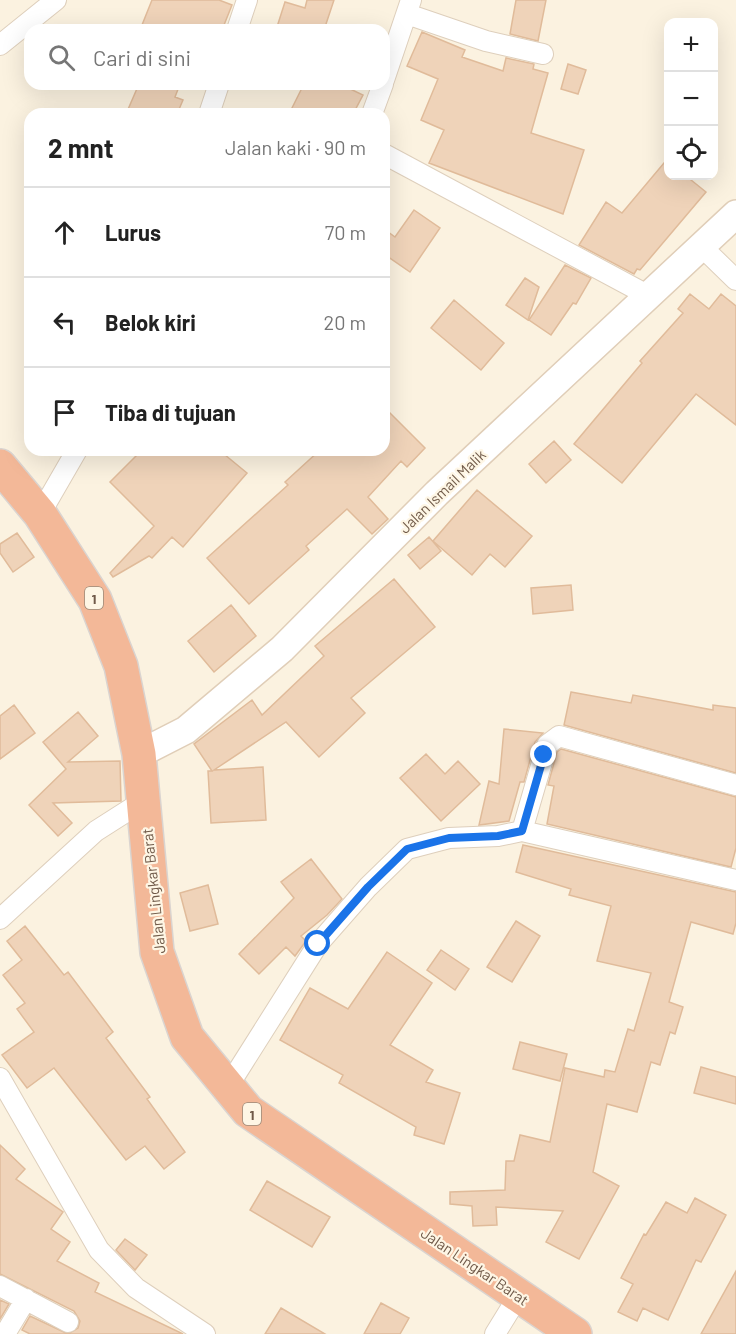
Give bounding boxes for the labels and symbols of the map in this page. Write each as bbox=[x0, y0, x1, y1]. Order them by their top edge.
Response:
street label: Jalan Ismail Malik bbox=[395, 445, 489, 537]
road number: 1 bbox=[85, 587, 103, 609]
route end bbox=[530, 741, 556, 767]
street label: Jalan Lingkar Barat bbox=[137, 827, 169, 955]
route start bbox=[304, 930, 330, 956]
road number: 1 bbox=[243, 1103, 261, 1125]
street label: Jalan Lingkar Barat bbox=[418, 1223, 532, 1309]

